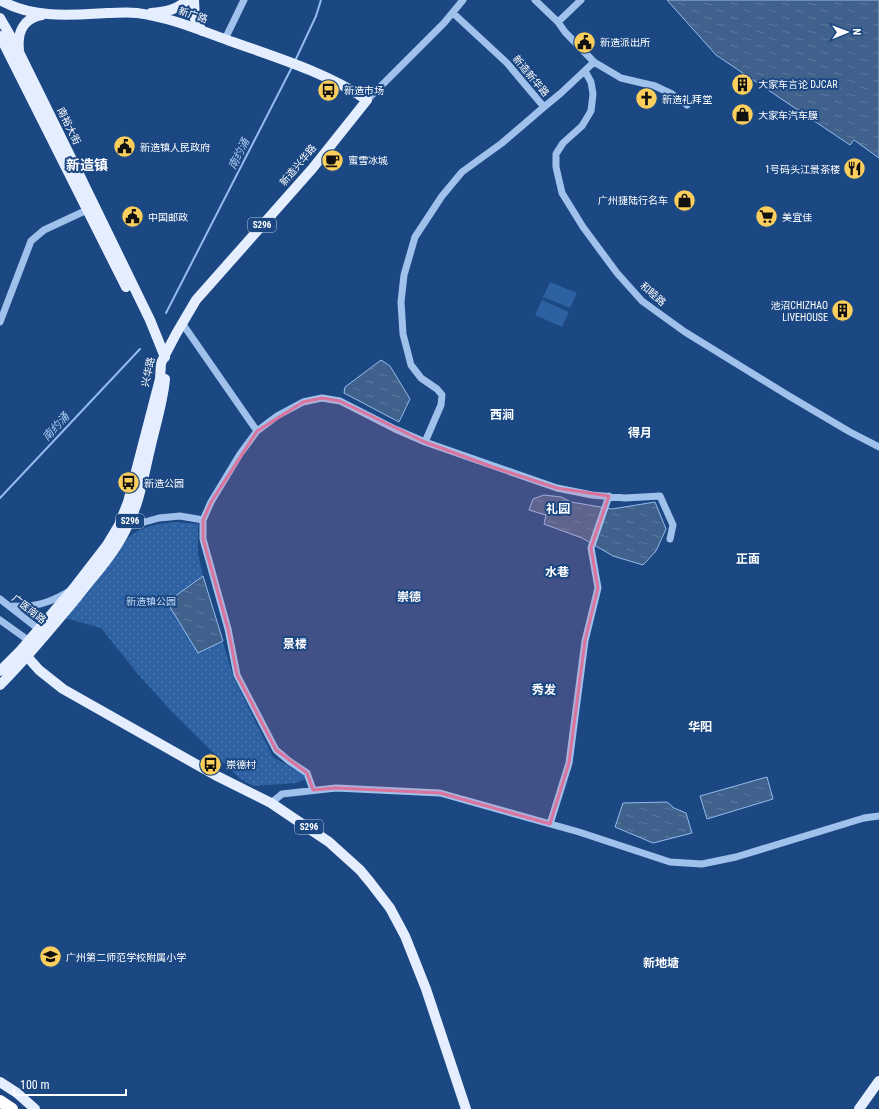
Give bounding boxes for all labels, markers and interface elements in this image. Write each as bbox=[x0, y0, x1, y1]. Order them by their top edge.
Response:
street label: 新广路 bbox=[177, 5, 209, 25]
north arrow bbox=[827, 12, 867, 52]
text: N bbox=[850, 28, 863, 36]
public building icon: 新造派出所 bbox=[572, 29, 598, 55]
place label: 新造派出所 bbox=[600, 37, 650, 48]
street label: 新造新华路 bbox=[511, 53, 551, 99]
building icon: 大家车言论 DJCAR bbox=[730, 71, 756, 97]
bus stop icon: 新造市场 bbox=[315, 77, 341, 103]
place label: 大家车言论 DJCAR bbox=[758, 79, 838, 90]
place label: 新造市场 bbox=[344, 85, 384, 96]
church icon: 新造礼拜堂 bbox=[634, 86, 660, 112]
place label: 新造礼拜堂 bbox=[662, 94, 712, 105]
shop icon: 大家车汽车膜 bbox=[729, 102, 755, 128]
street label: 南裕大街 bbox=[55, 106, 83, 146]
place label: 大家车汽车膜 bbox=[758, 110, 818, 121]
public building icon: 新造镇人民政府 bbox=[111, 134, 137, 160]
water label: 南约涌 bbox=[226, 135, 253, 172]
place label: 新造镇人民政府 bbox=[140, 142, 210, 153]
street label: 新造兴华路 bbox=[278, 142, 318, 188]
cafe icon: 蜜雪冰城 bbox=[320, 147, 346, 173]
place label: 蜜雪冰城 bbox=[348, 155, 388, 166]
restaurant icon: 1号码头江景茶楼 bbox=[842, 156, 868, 182]
district label: 新造镇 bbox=[66, 157, 108, 173]
place label: 1号码头江景茶楼 bbox=[765, 164, 840, 175]
shop icon: 广州捷陆行名车 bbox=[671, 187, 697, 213]
place label: 广州捷陆行名车 bbox=[598, 195, 668, 206]
public building icon: 中国邮政 bbox=[119, 204, 145, 230]
supermarket icon: 美宜佳 bbox=[754, 204, 780, 230]
place label: 中国邮政 bbox=[148, 212, 188, 223]
place label: 美宜佳 bbox=[782, 212, 812, 223]
road number: S296 bbox=[248, 218, 276, 232]
street label: 和睦路 bbox=[638, 280, 668, 308]
building icon: 池沼CHIZHAO LIVEHOUSE bbox=[830, 298, 856, 324]
place label: 池沼CHIZHAO LIVEHOUSE bbox=[770, 300, 828, 323]
street label: 兴华路 bbox=[140, 356, 156, 388]
district label: 西涧 bbox=[490, 408, 514, 422]
water label: 南约涌 bbox=[40, 409, 73, 444]
district label: 得月 bbox=[628, 426, 652, 440]
bus stop icon: 新造公园 bbox=[116, 470, 142, 496]
place label: 新造公园 bbox=[144, 478, 184, 489]
district label: 礼园 bbox=[546, 502, 570, 516]
road number: S296 bbox=[116, 514, 144, 528]
district label: 正面 bbox=[736, 552, 760, 566]
district label: 水巷 bbox=[545, 565, 569, 579]
district label: 崇德 bbox=[397, 590, 421, 604]
street label: 广医南路 bbox=[10, 592, 48, 626]
park label: 新造镇公园 bbox=[126, 596, 176, 607]
district label: 景楼 bbox=[283, 637, 307, 651]
district label: 秀发 bbox=[532, 683, 556, 697]
district label: 华阳 bbox=[688, 720, 712, 734]
bus stop icon: 崇德村 bbox=[197, 751, 223, 777]
place label: 崇德村 bbox=[226, 759, 256, 770]
road number: S296 bbox=[295, 820, 323, 834]
school or university icon: 广州第二师范学校附属小学 bbox=[37, 944, 63, 970]
place label: 广州第二师范学校附属小学 bbox=[66, 952, 186, 963]
district label: 新地塘 bbox=[643, 956, 679, 970]
scale bar bbox=[14, 1071, 126, 1097]
text: 100 m bbox=[20, 1078, 50, 1092]

